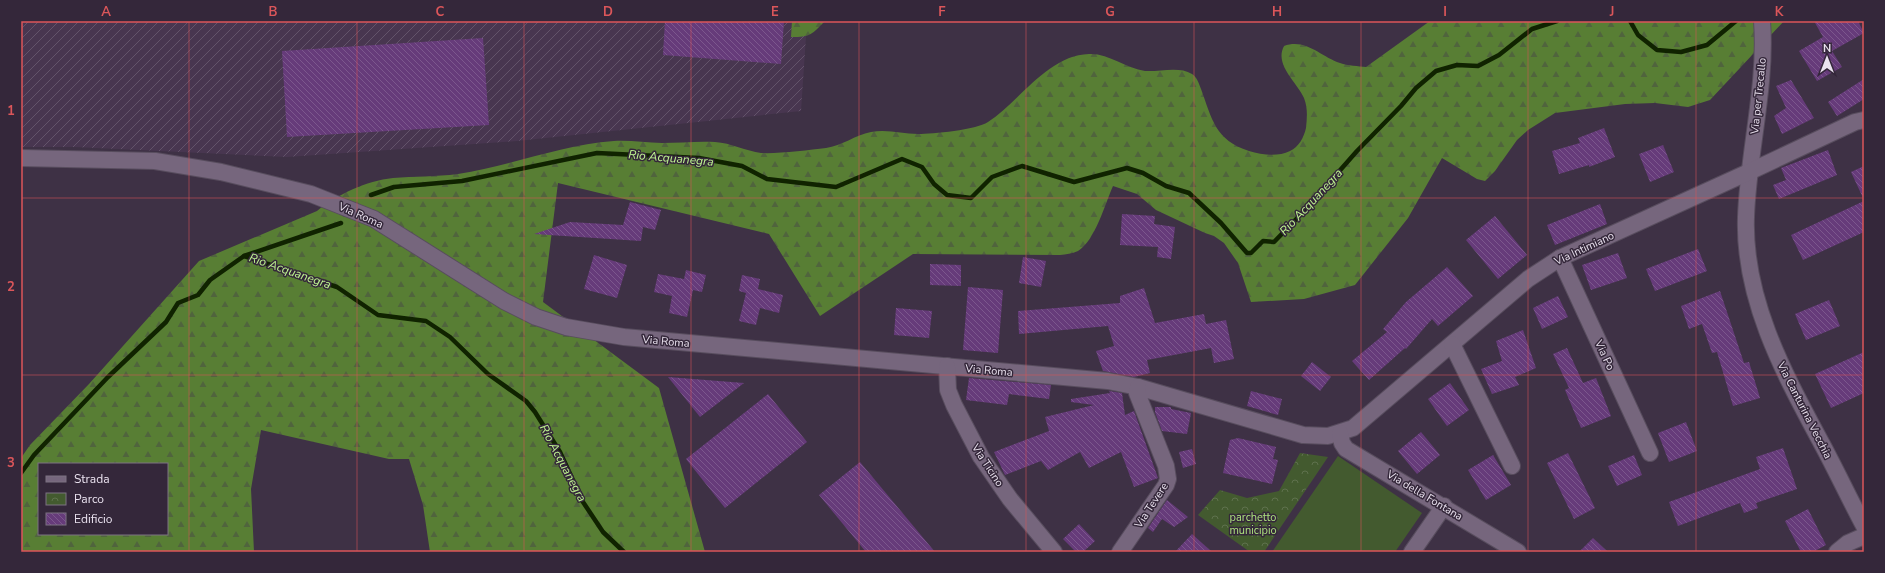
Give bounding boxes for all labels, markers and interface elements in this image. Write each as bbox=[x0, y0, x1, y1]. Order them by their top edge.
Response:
text: A bbox=[101, 3, 111, 21]
text: B bbox=[269, 3, 278, 21]
text: C bbox=[436, 3, 445, 21]
text: D bbox=[603, 3, 613, 21]
text: E bbox=[771, 3, 779, 21]
text: F bbox=[938, 3, 946, 21]
text: G bbox=[1105, 3, 1115, 21]
text: H bbox=[1272, 3, 1282, 21]
text: I bbox=[1443, 3, 1447, 21]
text: J bbox=[1609, 3, 1614, 21]
text: K bbox=[1775, 3, 1784, 21]
north arrow bbox=[1807, 38, 1847, 78]
text: N bbox=[1823, 41, 1831, 56]
street label: Via per Trecallo bbox=[1747, 57, 1770, 136]
text: 1 bbox=[7, 102, 15, 120]
water label: Rio Acquanegra bbox=[628, 146, 714, 170]
water label: Rio Acquanegra bbox=[1276, 165, 1346, 239]
street label: Via Roma bbox=[335, 199, 386, 232]
street label: Via Intimiano bbox=[1551, 228, 1617, 269]
water label: Rio Acquanegra bbox=[247, 250, 333, 292]
text: 2 bbox=[7, 278, 15, 296]
street label: Via Roma bbox=[641, 332, 690, 351]
street label: Via Po bbox=[1591, 337, 1618, 373]
street label: Via Canturina Vecchia bbox=[1773, 358, 1836, 461]
street label: Via Roma bbox=[964, 361, 1013, 380]
water label: Rio Acquanegra bbox=[536, 421, 590, 505]
street label: Via Ticino bbox=[968, 440, 1007, 489]
text: 3 bbox=[7, 454, 15, 472]
legend bbox=[38, 463, 168, 535]
street label: Via della Fontana bbox=[1383, 466, 1466, 524]
text: Strada bbox=[74, 471, 110, 487]
street label: Via Tevere bbox=[1131, 479, 1172, 532]
text: Parco bbox=[74, 491, 104, 507]
park label: parchetto municipio bbox=[1229, 510, 1277, 538]
text: Edificio bbox=[74, 511, 113, 527]

